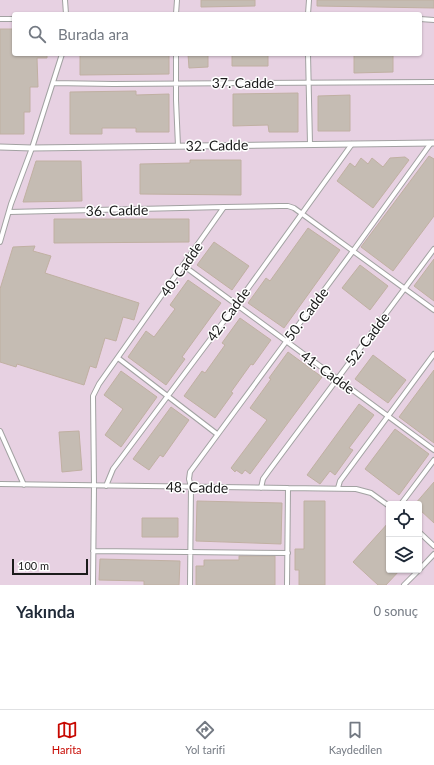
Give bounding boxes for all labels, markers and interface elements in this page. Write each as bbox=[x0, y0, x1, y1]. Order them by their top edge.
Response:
search box bbox=[12, 12, 422, 56]
icon: search bbox=[26, 23, 48, 45]
text: Burada ara bbox=[58, 25, 129, 43]
street label: 37. Cadde bbox=[212, 74, 274, 91]
street label: 32. Cadde bbox=[186, 136, 248, 154]
street label: 36. Cadde bbox=[86, 201, 148, 219]
street label: 40. Cadde bbox=[156, 239, 206, 299]
street label: 42. Cadde bbox=[203, 284, 253, 344]
street label: 50. Cadde bbox=[280, 284, 332, 344]
street label: 52. Cadde bbox=[341, 309, 393, 369]
street label: 41. Cadde bbox=[298, 347, 358, 397]
street label: 48. Cadde bbox=[166, 478, 228, 496]
map controls bbox=[386, 501, 422, 573]
button: locate bbox=[386, 501, 422, 537]
button: layers bbox=[386, 537, 422, 573]
scale bar bbox=[12, 557, 88, 576]
text: 100 m bbox=[18, 559, 49, 572]
text: Yakında bbox=[16, 601, 75, 622]
text: 0 sonuç bbox=[373, 603, 418, 619]
tab: Harita bbox=[52, 719, 82, 756]
tab: Yol tarifi bbox=[185, 719, 225, 756]
tab: Kaydedilen bbox=[329, 719, 382, 756]

